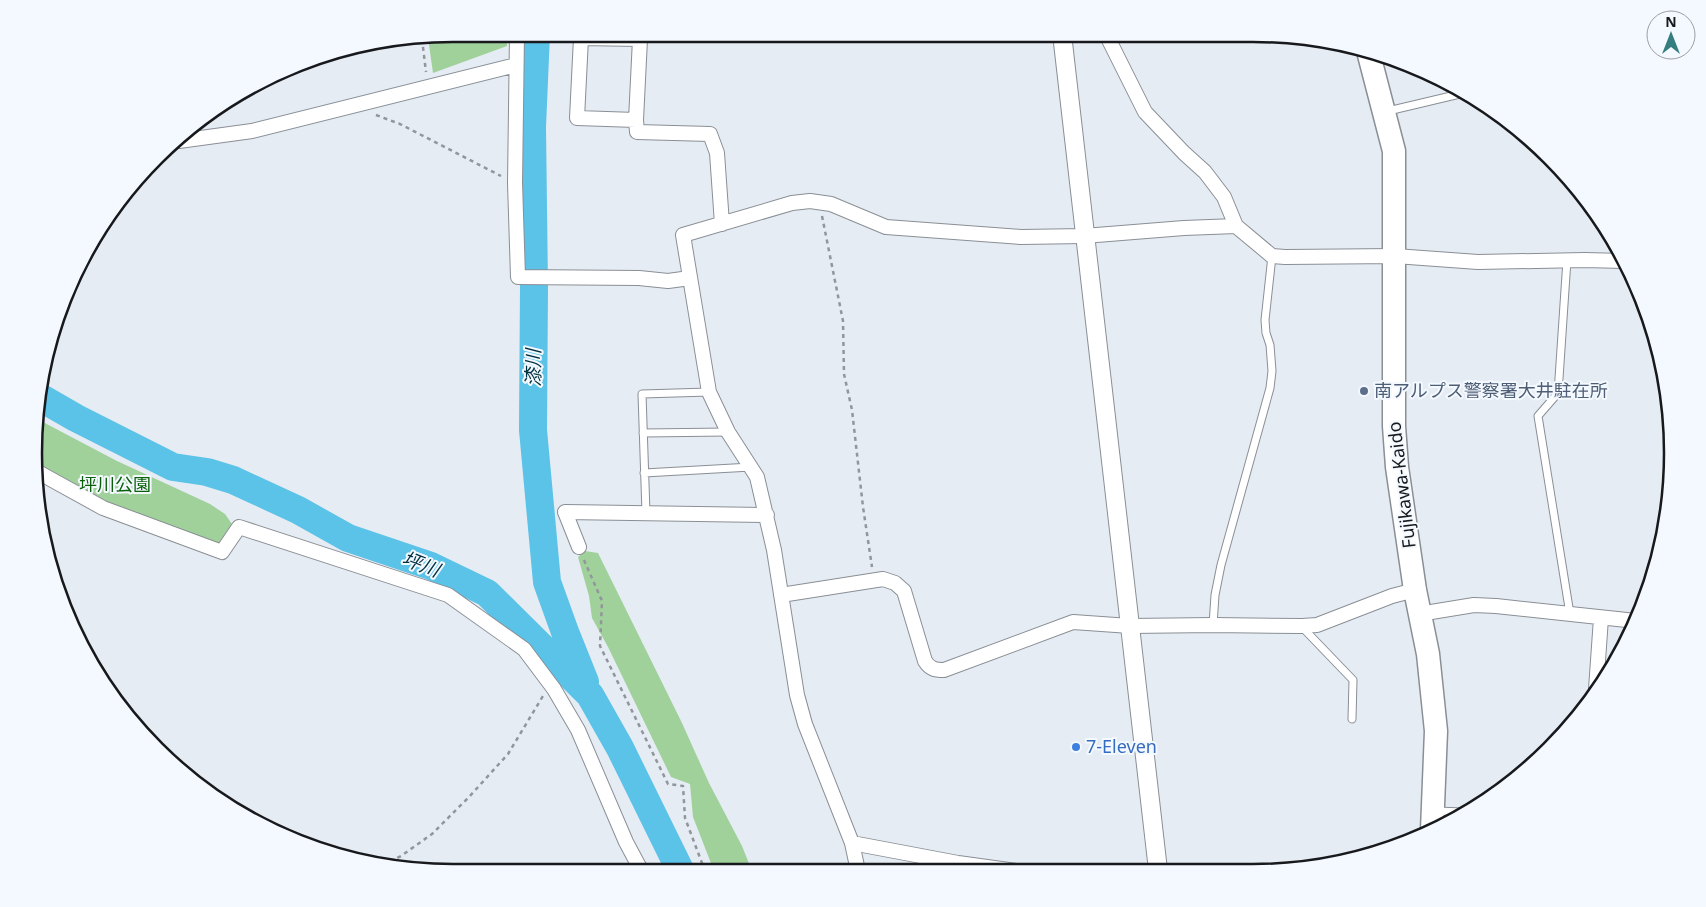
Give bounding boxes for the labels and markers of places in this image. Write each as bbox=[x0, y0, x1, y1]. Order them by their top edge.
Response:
place label: 南アルプス警察署大井駐在所 bbox=[1374, 378, 1608, 402]
marker: 南アルプス警察署大井駐在所 bbox=[1358, 385, 1370, 397]
place label: 7-Eleven bbox=[1086, 734, 1157, 758]
marker: 7-Eleven bbox=[1070, 741, 1082, 753]

